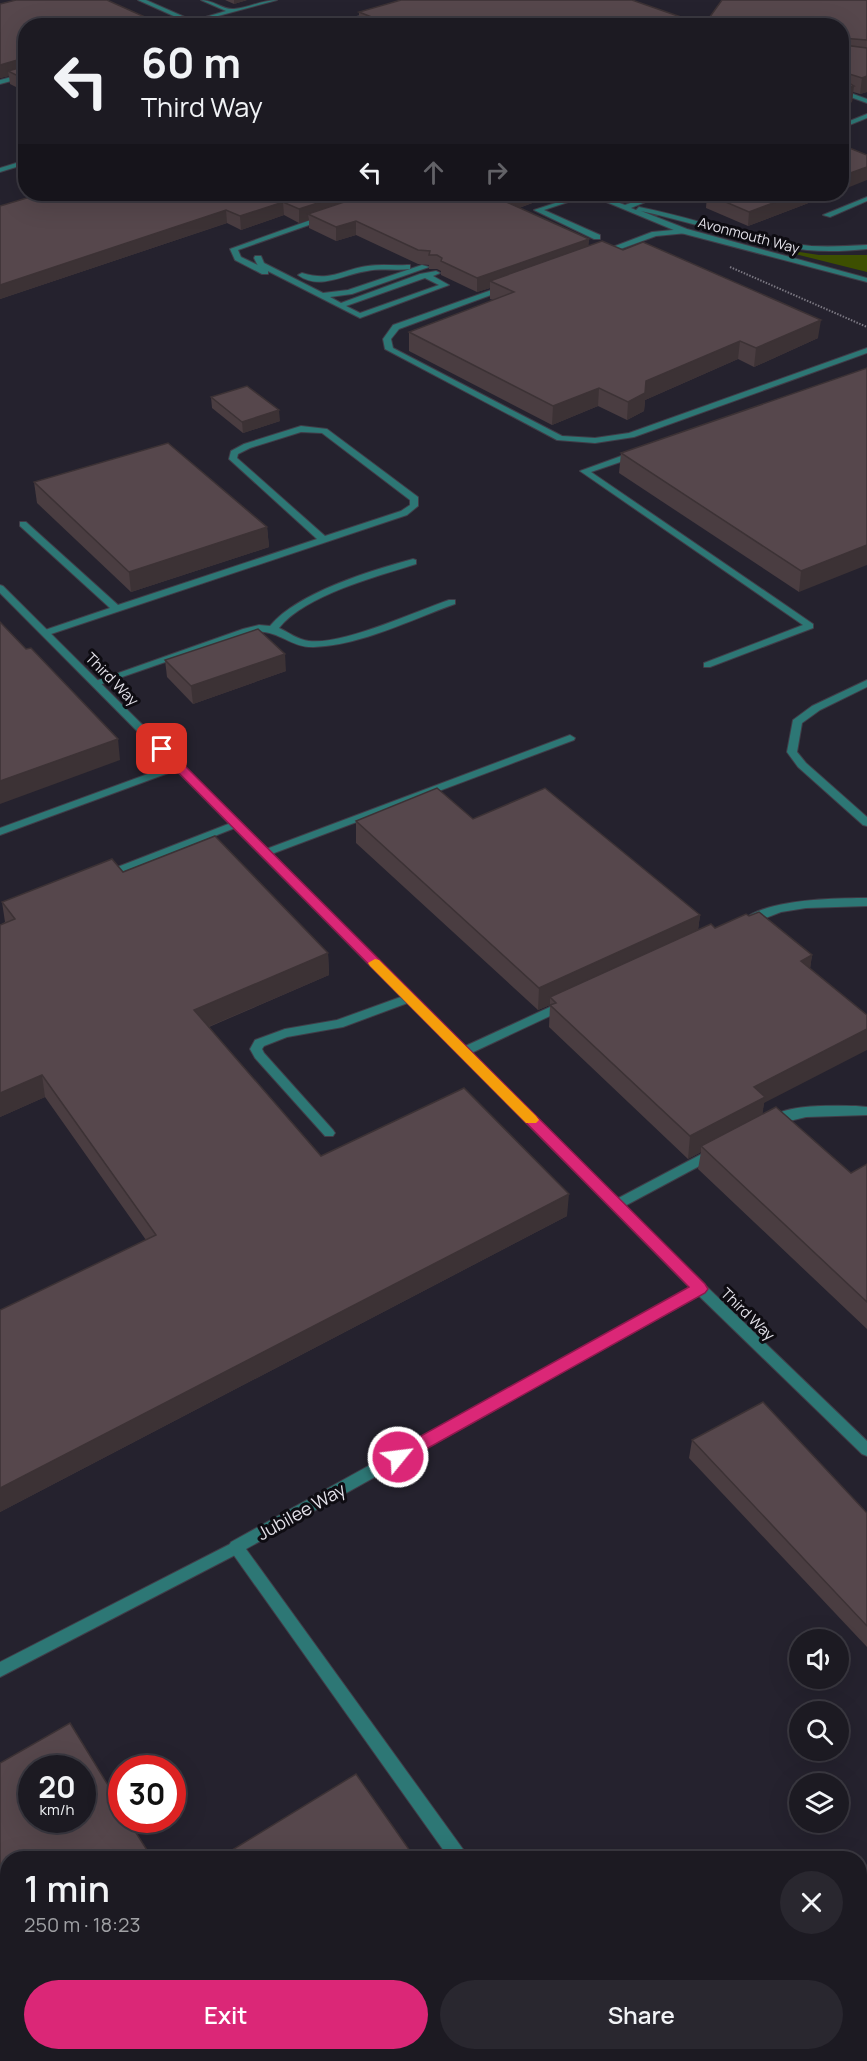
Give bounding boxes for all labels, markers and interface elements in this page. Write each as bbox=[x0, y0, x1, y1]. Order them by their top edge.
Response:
text: 60 m bbox=[141, 33, 241, 91]
icon: left bbox=[42, 42, 120, 120]
text: Third Way bbox=[141, 88, 263, 125]
icon: left bbox=[354, 156, 387, 189]
icon: ahead bbox=[417, 156, 450, 189]
icon: right bbox=[480, 156, 513, 189]
street label: Avonmouth Way bbox=[696, 212, 802, 258]
street label: Third Way bbox=[81, 648, 143, 710]
pin bbox=[136, 723, 187, 774]
icon: arrive bbox=[145, 732, 178, 765]
street label: Third Way bbox=[716, 1283, 780, 1345]
position arrow bbox=[366, 1425, 430, 1489]
street label: Jubilee Way bbox=[252, 1477, 350, 1545]
map controls bbox=[789, 1629, 849, 1833]
button: sound bbox=[789, 1629, 849, 1689]
button: search bbox=[789, 1701, 849, 1761]
speed limit sign: 30 bbox=[108, 1755, 186, 1833]
text: 20 bbox=[38, 1766, 76, 1807]
button: layers bbox=[789, 1773, 849, 1833]
text: km/h bbox=[40, 1799, 74, 1820]
text: 1 min bbox=[24, 1864, 110, 1913]
button: close bbox=[780, 1871, 843, 1934]
text: 250 m · 18:23 bbox=[24, 1911, 141, 1938]
button: Exit bbox=[24, 1980, 428, 2049]
button: Share bbox=[440, 1980, 843, 2049]

